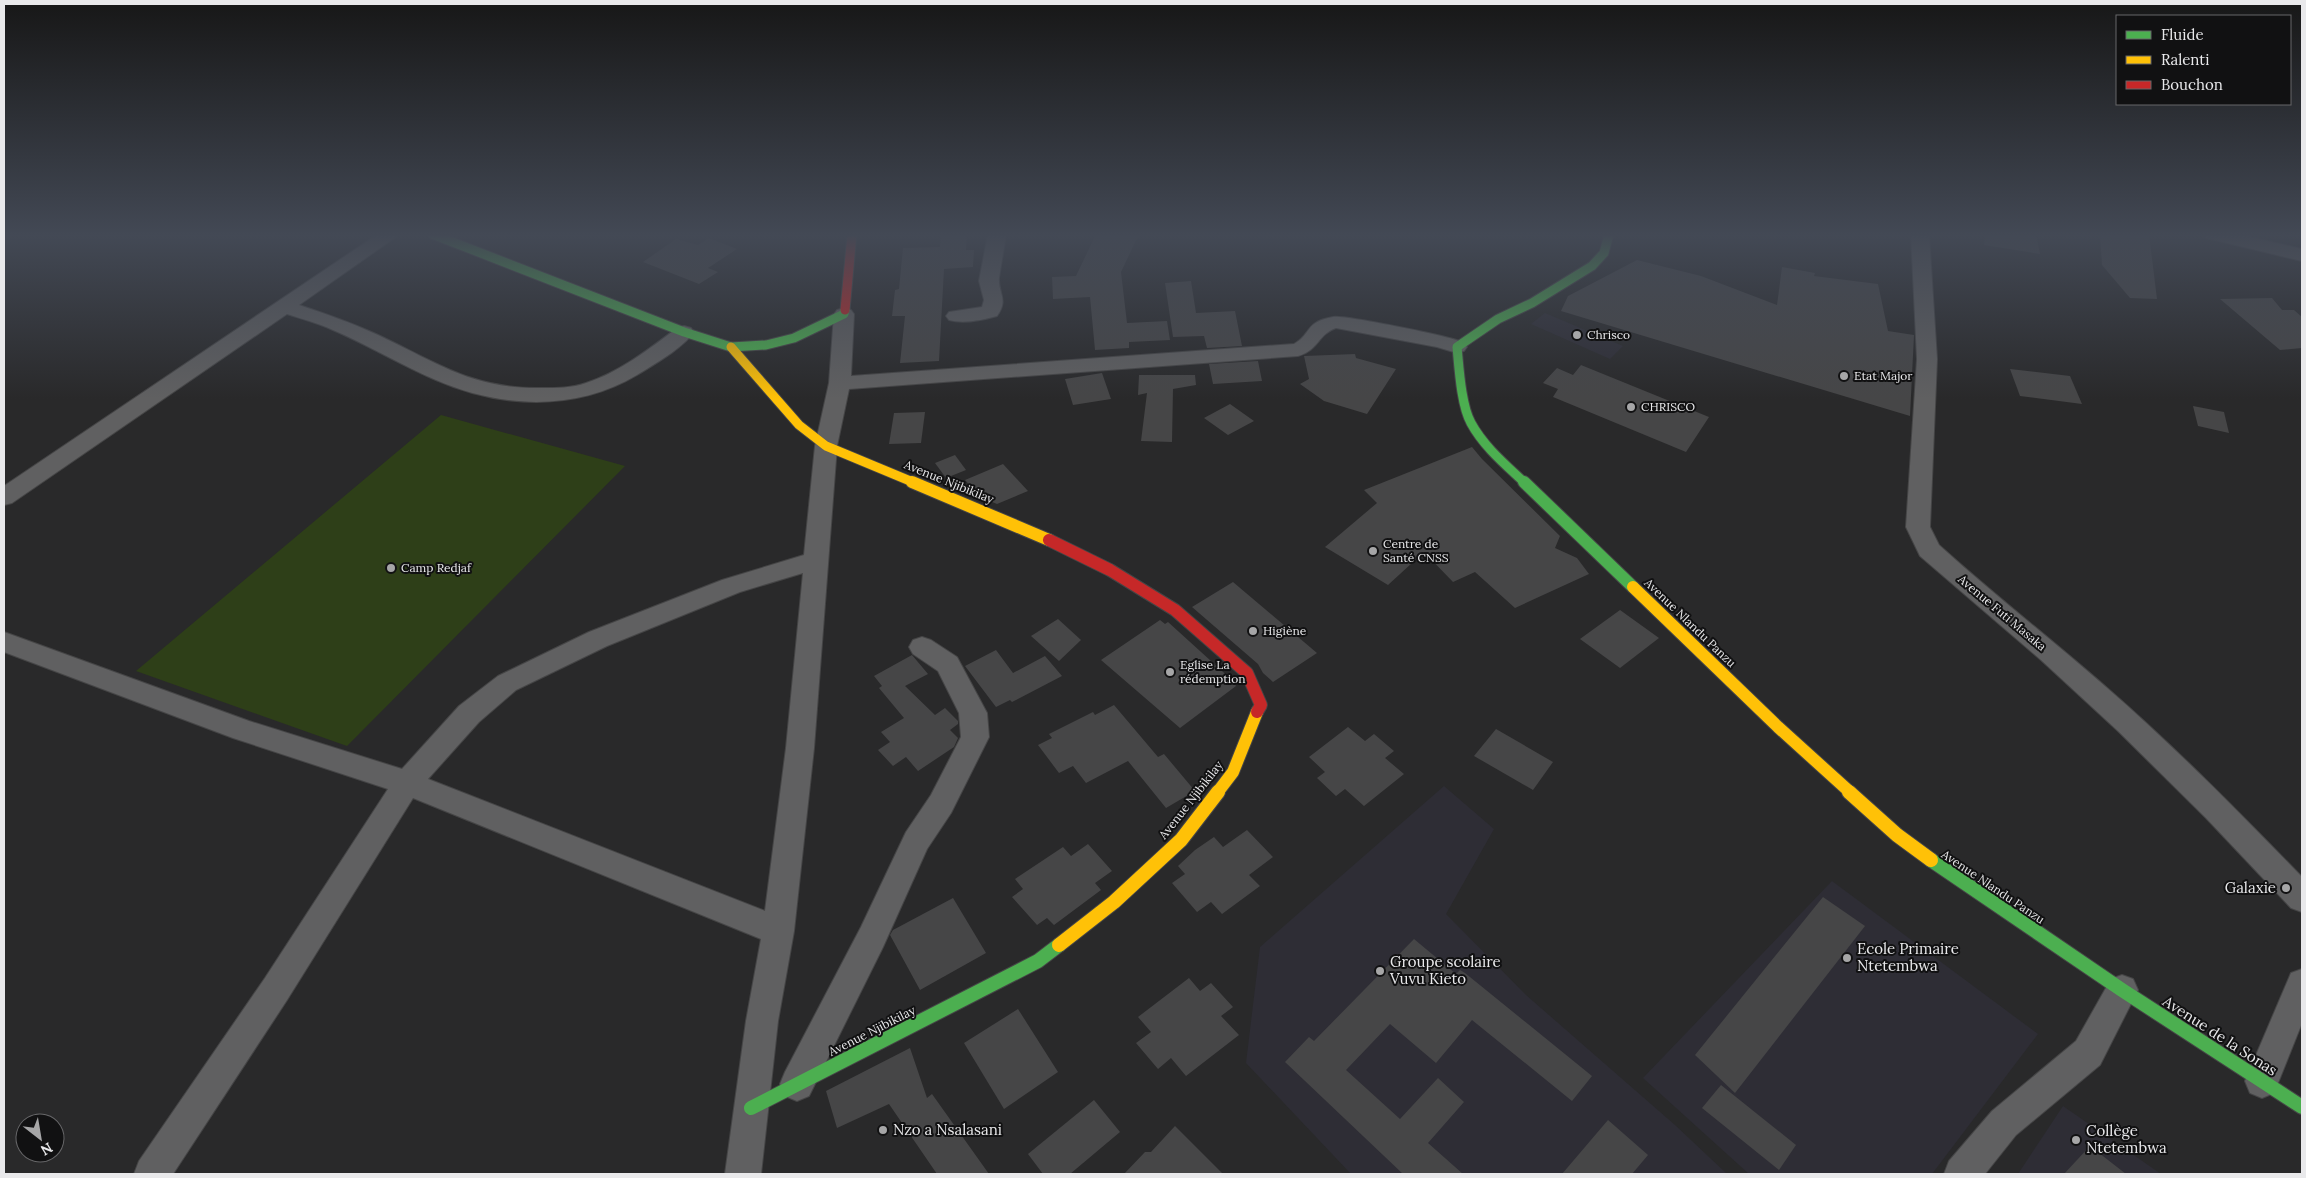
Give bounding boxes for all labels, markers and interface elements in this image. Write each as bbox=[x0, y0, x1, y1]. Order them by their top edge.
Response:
legend bbox=[2116, 15, 2291, 105]
text: Fluide bbox=[2161, 25, 2204, 44]
text: Ralenti bbox=[2161, 50, 2209, 69]
text: Bouchon bbox=[2161, 75, 2223, 94]
place label: Chrisco bbox=[1587, 327, 1630, 342]
marker: Chrisco bbox=[1571, 329, 1583, 341]
place label: Etat Major bbox=[1854, 368, 1913, 383]
marker: Etat Major bbox=[1838, 370, 1850, 382]
place label: CHRISCO bbox=[1641, 399, 1695, 414]
marker: CHRISCO bbox=[1625, 401, 1637, 413]
street label: Avenue Njibikilay bbox=[901, 456, 997, 507]
place label: Centre de Santé CNSS bbox=[1383, 536, 1449, 565]
marker: Centre de Santé CNSS bbox=[1367, 545, 1379, 557]
place label: Camp Redjaf bbox=[401, 560, 472, 575]
marker: Camp Redjaf bbox=[385, 562, 397, 574]
street label: Avenue Futi Masaka bbox=[1954, 571, 2049, 654]
street label: Avenue Nlandu Panzu bbox=[1641, 574, 1739, 670]
place label: Higiène bbox=[1263, 623, 1307, 638]
marker: Higiène bbox=[1247, 625, 1259, 637]
place label: Eglise La rédemption bbox=[1180, 657, 1245, 686]
marker: Eglise La rédemption bbox=[1164, 666, 1176, 678]
street label: Avenue Njibikilay bbox=[1155, 757, 1226, 843]
street label: Avenue Nlandu Panzu bbox=[1938, 846, 2048, 927]
place label: Galaxie bbox=[2225, 878, 2276, 897]
marker: Galaxie bbox=[2280, 882, 2292, 894]
place label: Ecole Primaire Ntetembwa bbox=[1857, 939, 1959, 975]
place label: Groupe scolaire Vuvu Kieto bbox=[1389, 952, 1501, 988]
marker: Ecole Primaire Ntetembwa bbox=[1841, 952, 1853, 964]
marker: Groupe scolaire Vuvu Kieto bbox=[1374, 965, 1386, 977]
street label: Avenue de la Sonas bbox=[2159, 991, 2281, 1080]
street label: Avenue Njibikilay bbox=[825, 1002, 918, 1059]
north arrow bbox=[15, 1113, 65, 1163]
place label: Nzo a Nsalasani bbox=[893, 1120, 1002, 1139]
place label: Collège Ntetembwa bbox=[2086, 1121, 2167, 1157]
marker: Nzo a Nsalasani bbox=[877, 1124, 889, 1136]
marker: Collège Ntetembwa bbox=[2070, 1134, 2082, 1146]
text: N bbox=[37, 1139, 56, 1160]

